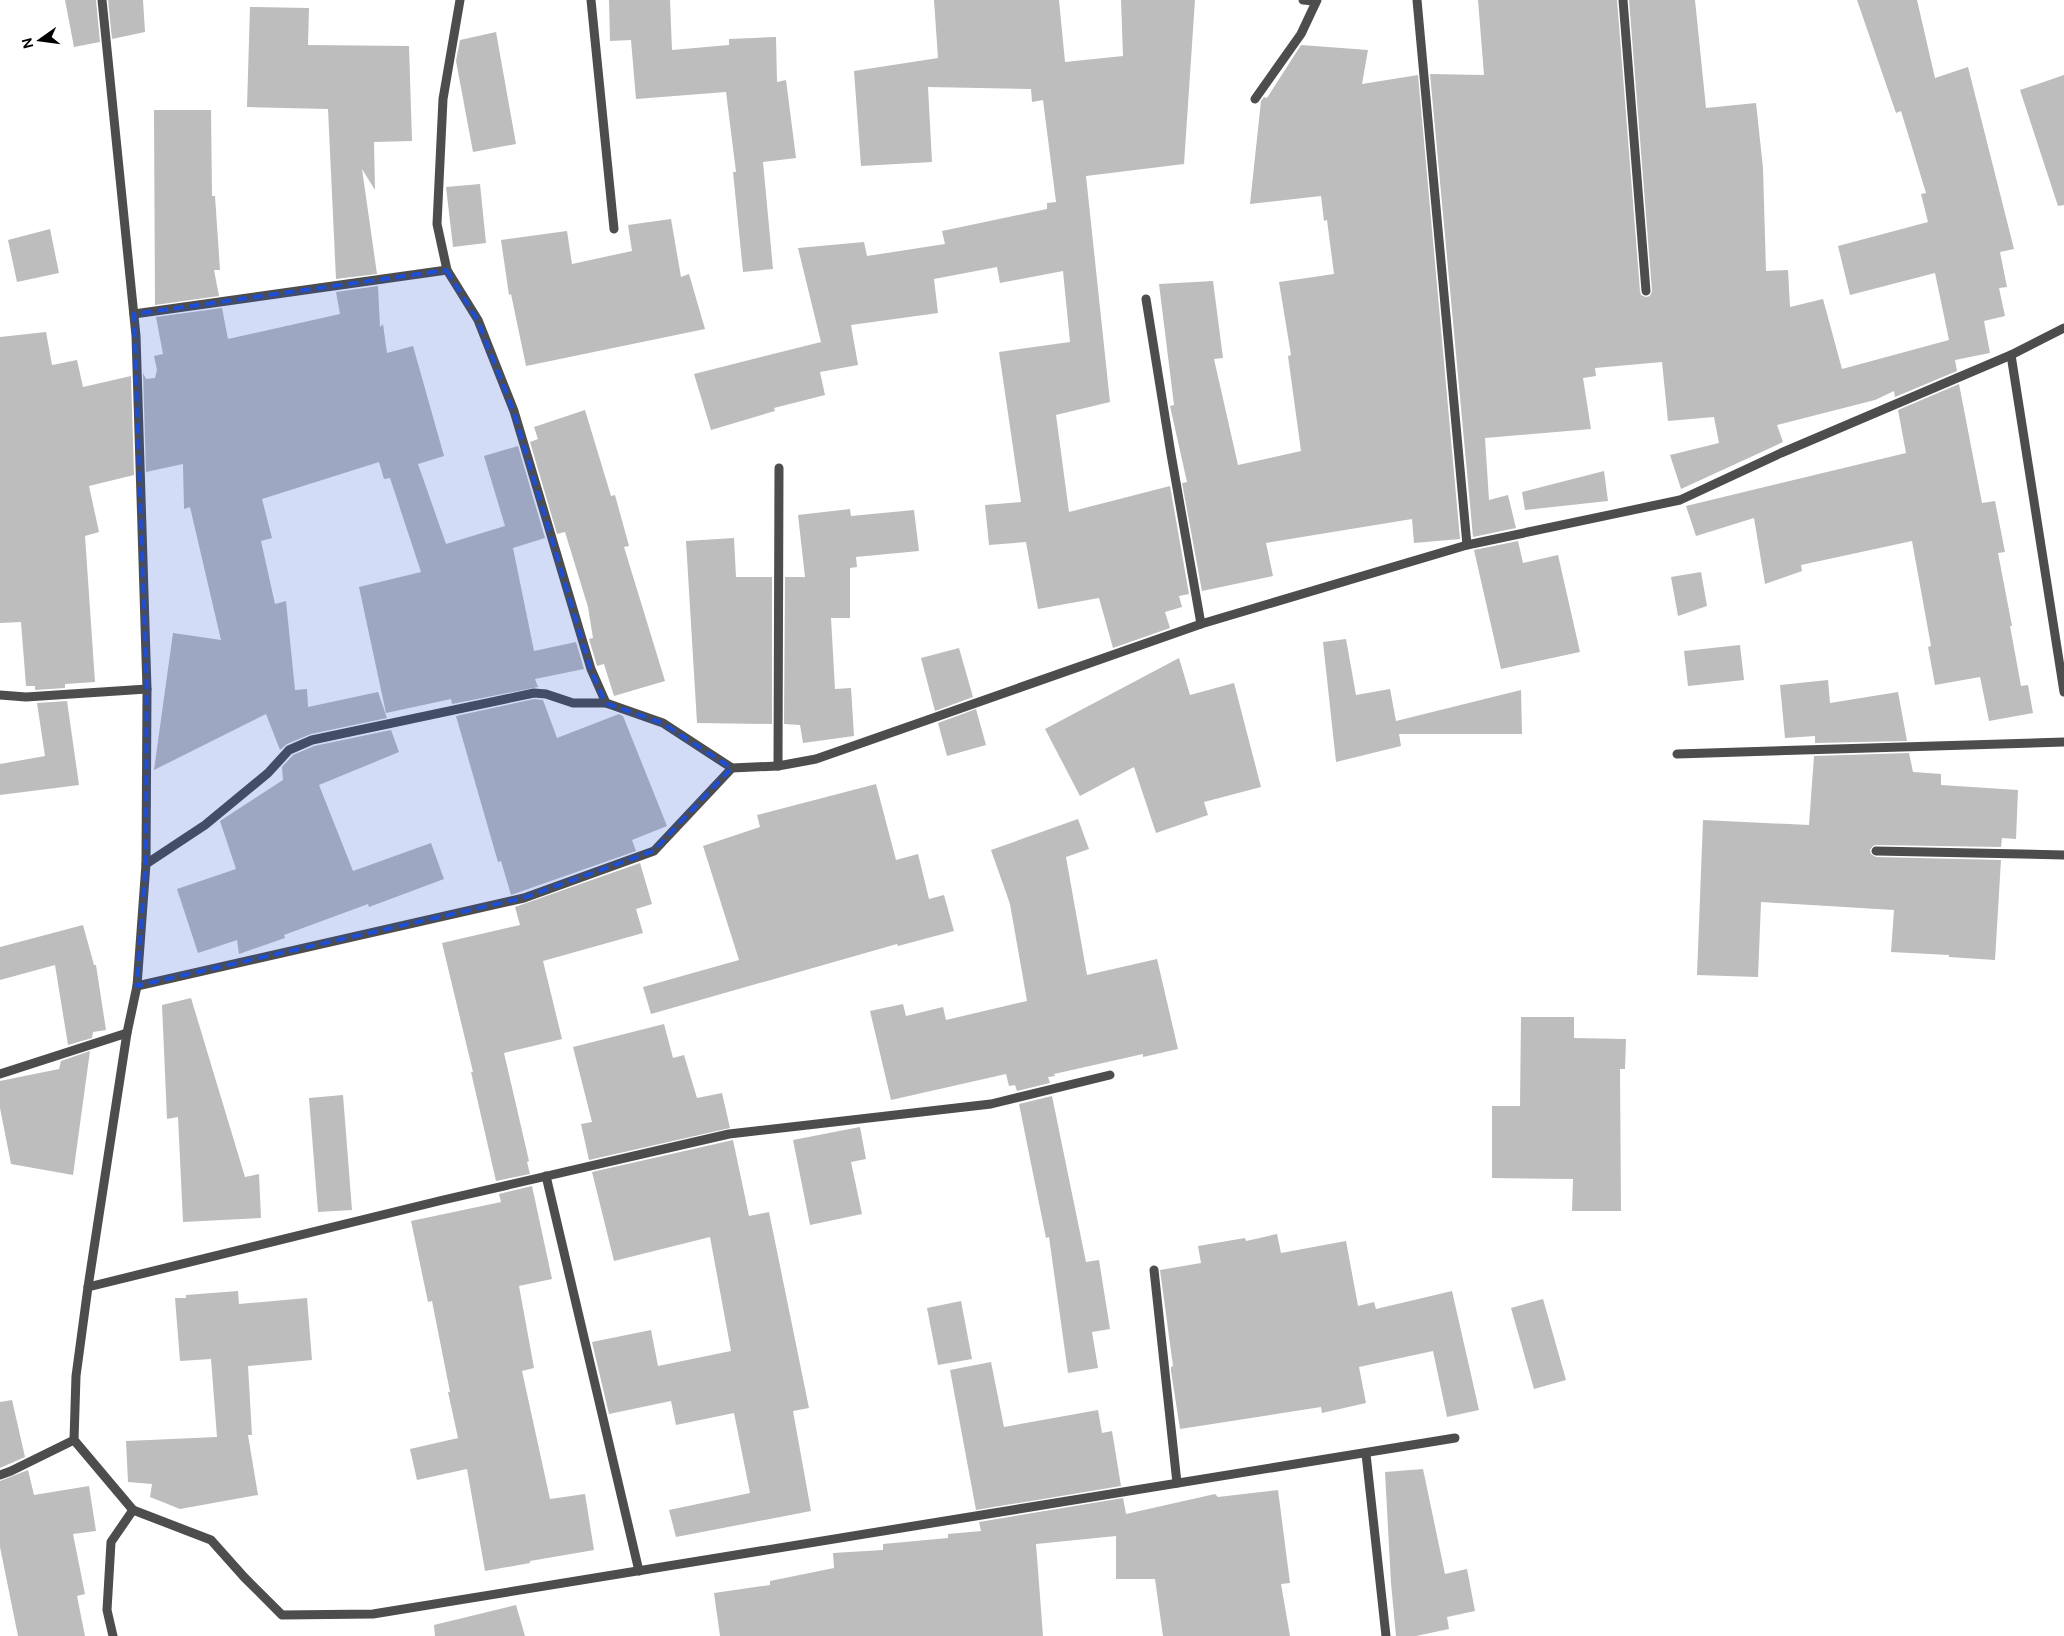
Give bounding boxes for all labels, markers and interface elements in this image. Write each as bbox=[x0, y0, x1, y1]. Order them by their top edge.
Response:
north arrow bbox=[15, 15, 65, 65]
text: N bbox=[17, 36, 37, 50]

